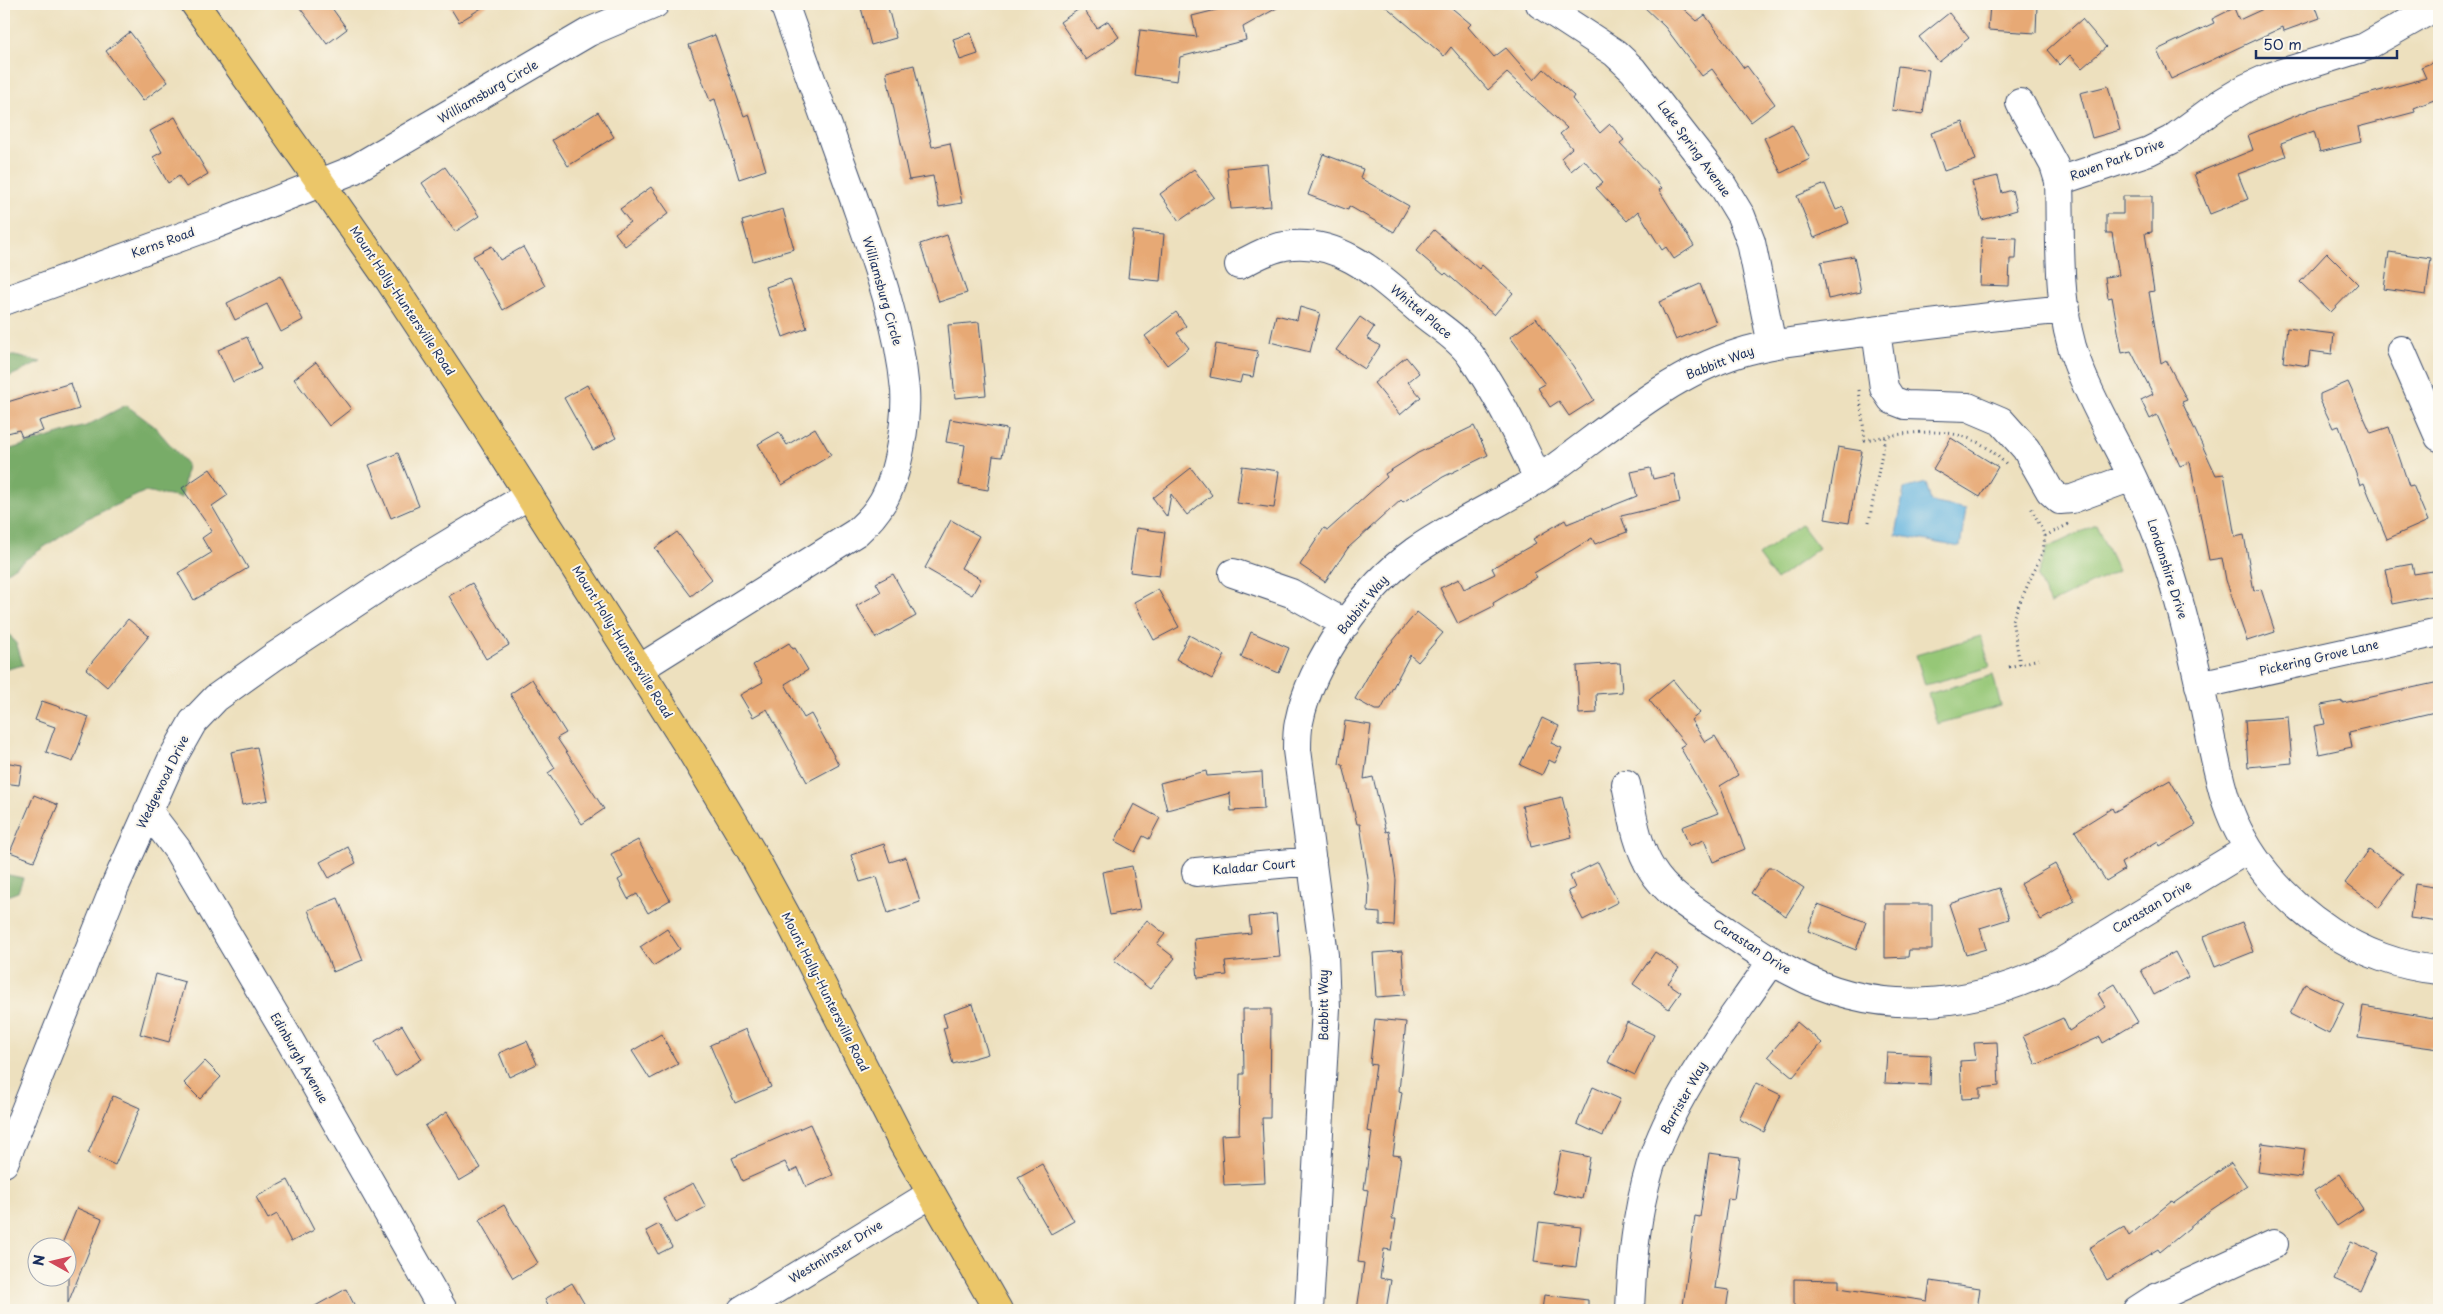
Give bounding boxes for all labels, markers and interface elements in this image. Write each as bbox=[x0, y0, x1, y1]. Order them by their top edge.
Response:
scale bar bbox=[2256, 28, 2397, 60]
text: 50 m bbox=[2263, 32, 2302, 55]
street label: Williamsburg Circle bbox=[434, 55, 541, 127]
street label: Lake Spring Avenue bbox=[1654, 97, 1736, 200]
street label: Raven Park Drive bbox=[2067, 134, 2166, 184]
street label: Kerns Road bbox=[128, 222, 197, 262]
street label: Mount Holly-Huntersville Road bbox=[346, 222, 460, 379]
street label: Williamsburg Circle bbox=[859, 234, 907, 348]
street label: Whittel Place bbox=[1387, 280, 1456, 342]
street label: Babbitt Way bbox=[1683, 341, 1756, 383]
street label: Londonshire Drive bbox=[2143, 516, 2193, 621]
street label: Mount Holly-Huntersville Road bbox=[568, 562, 677, 721]
street label: Babbitt Way bbox=[1333, 571, 1392, 638]
street label: Pickering Grove Lane bbox=[2257, 635, 2380, 680]
street label: Wedgewood Drive bbox=[132, 732, 193, 831]
street label: Kaladar Court bbox=[1212, 853, 1296, 879]
street label: Carastan Drive bbox=[2109, 875, 2194, 937]
street label: Mount Holly-Huntersville Road bbox=[778, 909, 874, 1075]
street label: Carastan Drive bbox=[1710, 914, 1795, 978]
street label: Babbitt Way bbox=[1314, 969, 1332, 1041]
street label: Edinburgh Avenue bbox=[267, 1009, 333, 1106]
street label: Barrister Way bbox=[1656, 1058, 1711, 1137]
street label: Westminster Drive bbox=[785, 1215, 886, 1287]
north arrow bbox=[28, 1236, 78, 1286]
text: N bbox=[27, 1253, 50, 1267]

